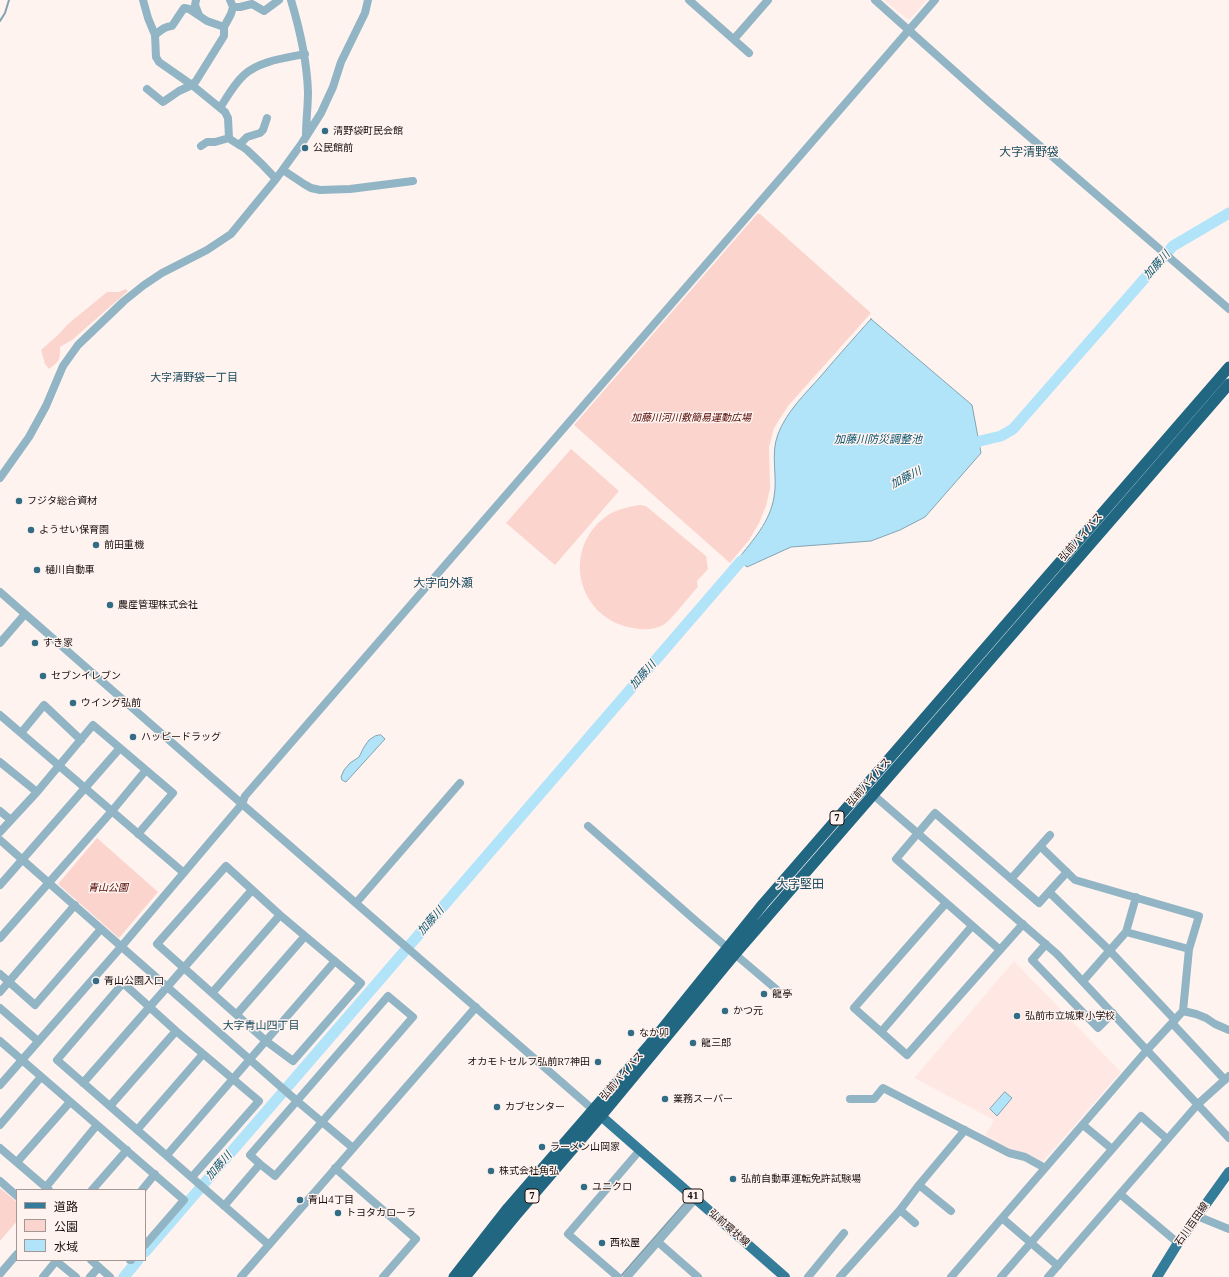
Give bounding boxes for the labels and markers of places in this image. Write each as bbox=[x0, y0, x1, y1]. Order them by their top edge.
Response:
place label: 清野袋町民会館 bbox=[333, 125, 403, 137]
marker: 清野袋町民会館 bbox=[320, 126, 330, 136]
place label: 公民館前 bbox=[313, 142, 353, 154]
marker: 公民館前 bbox=[300, 143, 310, 153]
place label: フジタ総合資材 bbox=[27, 495, 97, 507]
marker: フジタ総合資材 bbox=[14, 496, 24, 506]
place label: ようせい保育園 bbox=[39, 524, 109, 536]
marker: ようせい保育園 bbox=[26, 525, 36, 535]
place label: 前田重機 bbox=[104, 539, 144, 551]
marker: 前田重機 bbox=[91, 540, 101, 550]
place label: 樋川自動車 bbox=[45, 564, 95, 576]
marker: 樋川自動車 bbox=[32, 565, 42, 575]
place label: 農産管理株式会社 bbox=[118, 599, 198, 611]
marker: 農産管理株式会社 bbox=[105, 600, 115, 610]
place label: すき家 bbox=[43, 637, 73, 649]
marker: すき家 bbox=[30, 638, 40, 648]
place label: セブンイレブン bbox=[51, 670, 121, 682]
marker: セブンイレブン bbox=[38, 671, 48, 681]
place label: ウイング弘前 bbox=[81, 697, 141, 709]
marker: ウイング弘前 bbox=[68, 698, 78, 708]
place label: ハッピードラッグ bbox=[141, 731, 221, 743]
marker: ハッピードラッグ bbox=[128, 732, 138, 742]
place label: 青山公園入口 bbox=[104, 975, 164, 987]
marker: 青山公園入口 bbox=[91, 976, 101, 986]
place label: 龍亭 bbox=[772, 988, 792, 1000]
marker: 龍亭 bbox=[759, 989, 769, 999]
place label: かつ元 bbox=[733, 1005, 763, 1017]
marker: かつ元 bbox=[720, 1006, 730, 1016]
place label: 弘前市立城東小学校 bbox=[1025, 1010, 1115, 1022]
marker: 弘前市立城東小学校 bbox=[1012, 1011, 1022, 1021]
place label: なか卯 bbox=[639, 1027, 669, 1039]
marker: なか卯 bbox=[626, 1028, 636, 1038]
place label: 龍三郎 bbox=[701, 1037, 731, 1049]
marker: 龍三郎 bbox=[688, 1038, 698, 1048]
place label: オカモトセルフ弘前R7神田 bbox=[467, 1056, 590, 1068]
marker: オカモトセルフ弘前R7神田 bbox=[593, 1057, 603, 1067]
place label: 業務スーパー bbox=[673, 1093, 733, 1105]
marker: 業務スーパー bbox=[660, 1094, 670, 1104]
place label: カブセンター bbox=[505, 1101, 565, 1113]
marker: カブセンター bbox=[492, 1102, 502, 1112]
place label: ラーメン山岡家 bbox=[550, 1141, 620, 1153]
marker: ラーメン山岡家 bbox=[537, 1142, 547, 1152]
place label: 株式会社角弘 bbox=[499, 1165, 559, 1177]
marker: 株式会社角弘 bbox=[486, 1166, 496, 1176]
place label: 弘前自動車運転免許試験場 bbox=[741, 1173, 861, 1185]
marker: 弘前自動車運転免許試験場 bbox=[728, 1174, 738, 1184]
place label: ユニクロ bbox=[592, 1181, 632, 1193]
marker: ユニクロ bbox=[579, 1182, 589, 1192]
place label: 青山4丁目 bbox=[308, 1194, 354, 1206]
marker: 青山4丁目 bbox=[295, 1195, 305, 1205]
place label: トヨタカローラ bbox=[346, 1207, 416, 1219]
marker: トヨタカローラ bbox=[333, 1208, 343, 1218]
place label: 西松屋 bbox=[610, 1237, 640, 1249]
marker: 西松屋 bbox=[597, 1238, 607, 1248]

